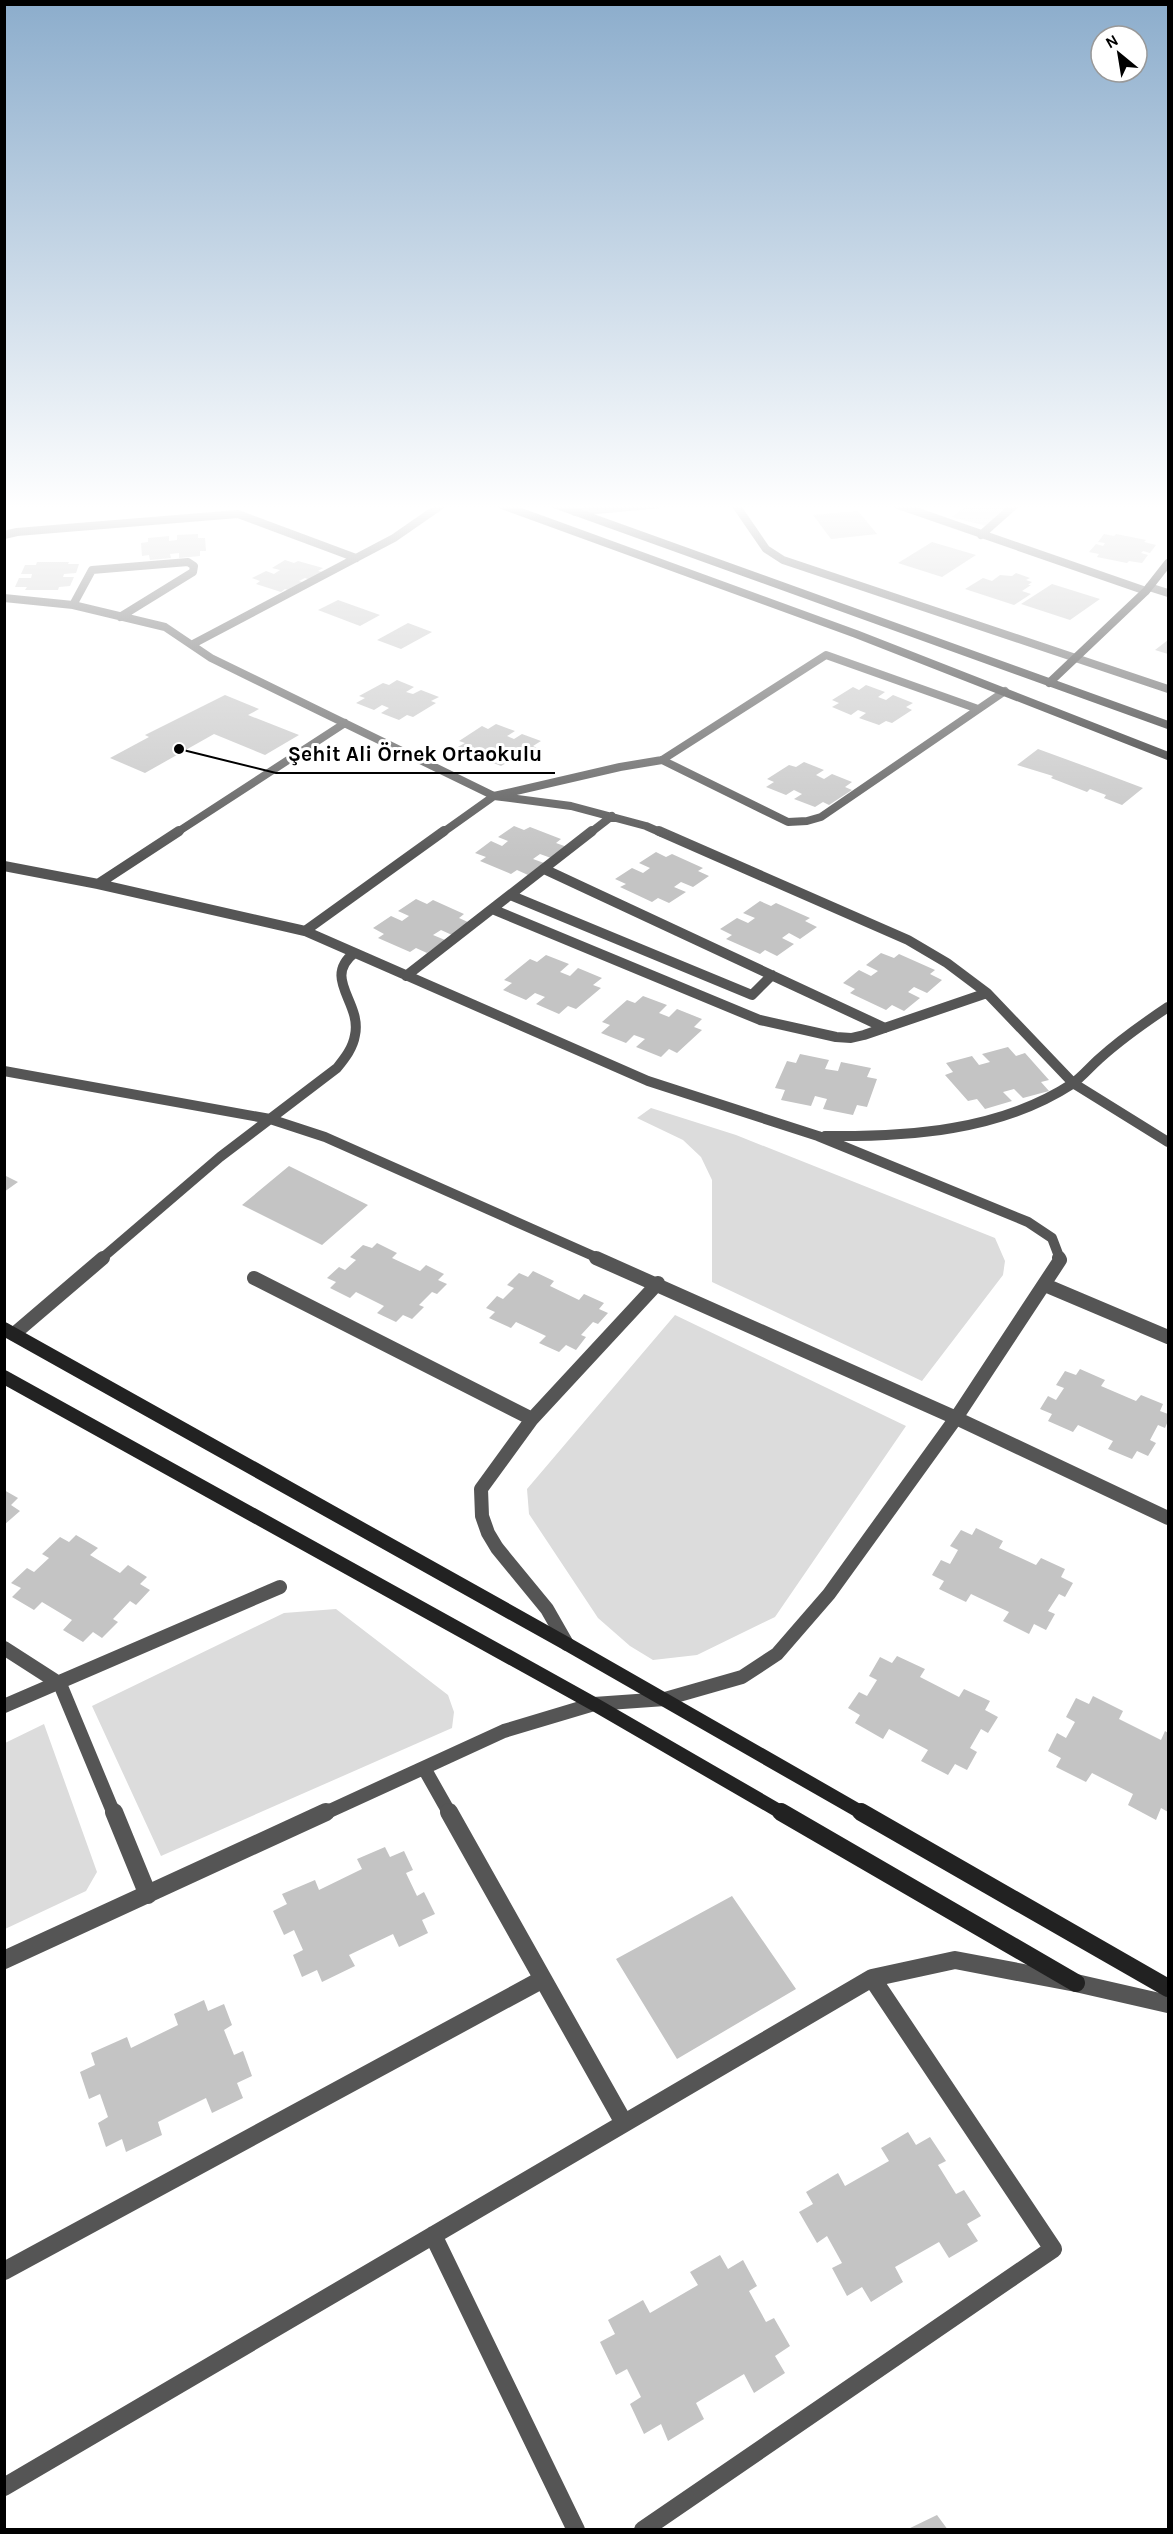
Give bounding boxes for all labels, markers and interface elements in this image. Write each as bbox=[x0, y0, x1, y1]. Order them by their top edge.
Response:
north arrow bbox=[1089, 24, 1149, 84]
text: N bbox=[1102, 30, 1121, 53]
callout: Şehit Ali Örnek Ortaokulu bbox=[276, 734, 555, 773]
text: Şehit Ali Örnek Ortaokulu bbox=[288, 742, 542, 766]

